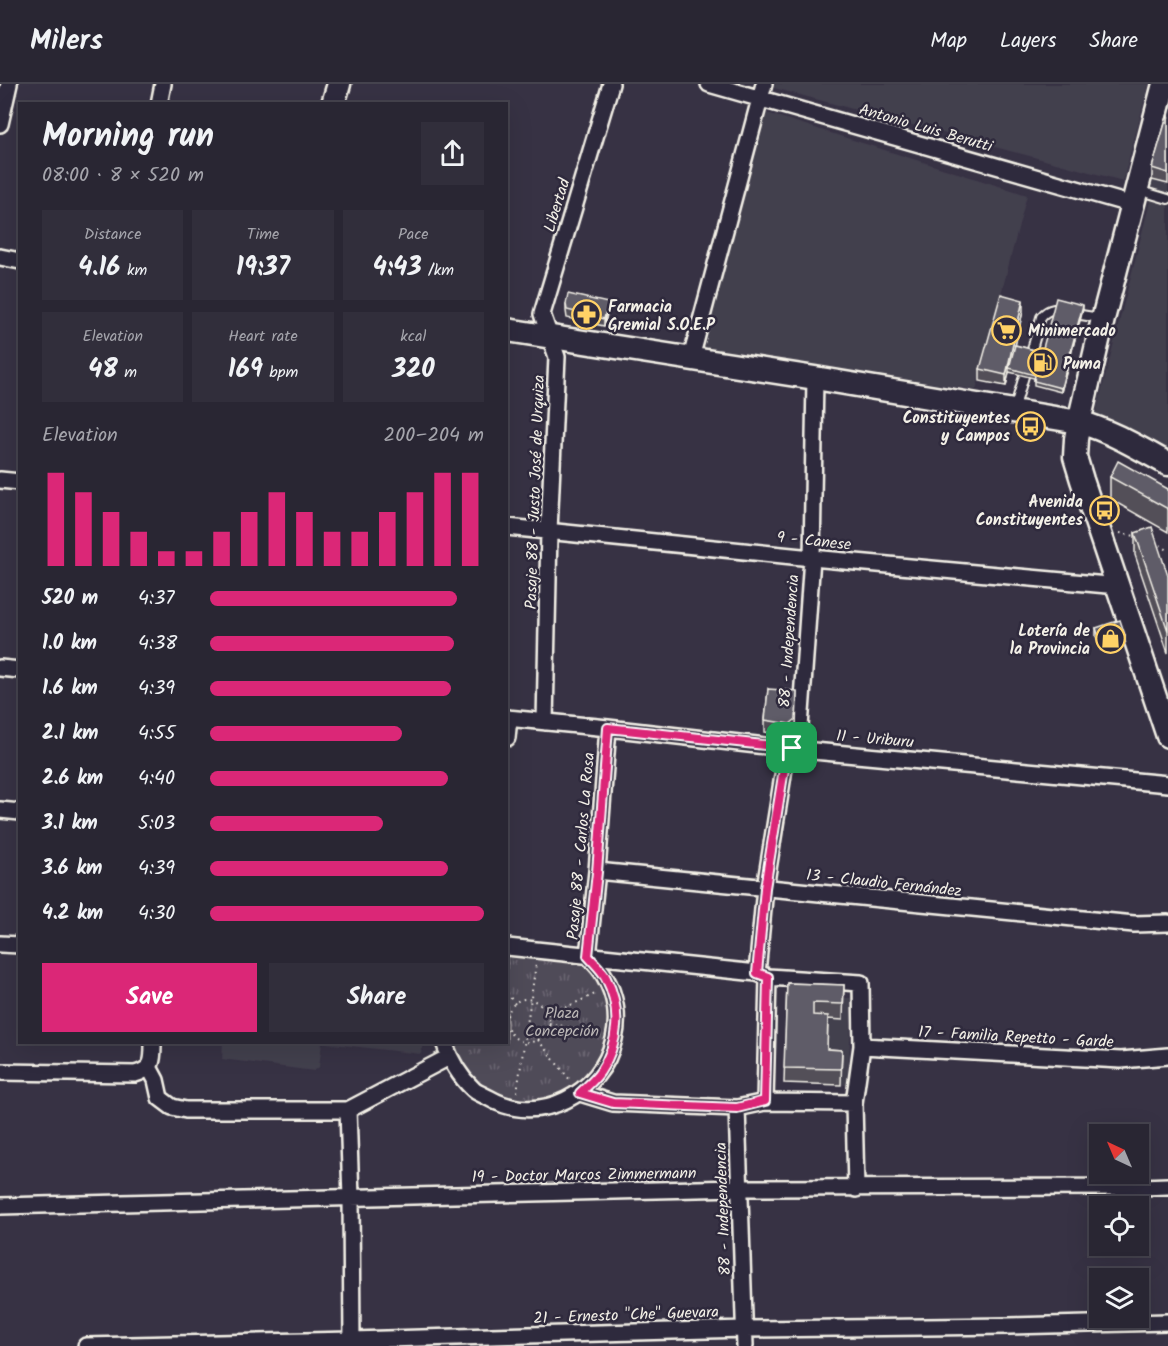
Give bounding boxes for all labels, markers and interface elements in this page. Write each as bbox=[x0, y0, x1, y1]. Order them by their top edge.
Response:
text: Milers bbox=[30, 19, 103, 64]
text: Map bbox=[930, 25, 967, 58]
text: Layers bbox=[1000, 25, 1056, 58]
text: Share bbox=[1089, 25, 1138, 58]
street label: Antonio Luis Berutti bbox=[856, 97, 996, 160]
text: Morning run bbox=[42, 111, 214, 164]
button: share bbox=[421, 122, 484, 185]
text: 08:00 · 8 × 520 m bbox=[42, 160, 204, 192]
street label: Libertad bbox=[537, 174, 578, 235]
text: Distance bbox=[84, 222, 141, 247]
text: Time bbox=[247, 222, 279, 247]
text: Pace bbox=[398, 222, 429, 247]
text: 4.16 bbox=[78, 247, 120, 289]
text: 19:37 bbox=[236, 247, 290, 289]
text: 4:43 bbox=[373, 247, 422, 289]
text: km bbox=[120, 258, 147, 283]
text: /km bbox=[422, 258, 454, 283]
place label: Farmacia Gremial S.O.E.P bbox=[608, 295, 716, 338]
pharmacy icon: Farmacia Gremial S.O.E.P bbox=[571, 299, 603, 331]
supermarket icon: Minimercado bbox=[991, 314, 1023, 346]
place label: Minimercado bbox=[1028, 319, 1116, 344]
text: Elevation bbox=[82, 324, 143, 349]
text: Heart rate bbox=[228, 324, 298, 349]
text: kcal bbox=[400, 324, 426, 349]
fuel station icon: Puma bbox=[1026, 347, 1058, 379]
text: 48 bbox=[88, 349, 118, 391]
text: 169 bbox=[228, 349, 263, 391]
text: 320 bbox=[392, 349, 435, 391]
place label: Puma bbox=[1063, 352, 1101, 377]
text: m bbox=[118, 360, 137, 385]
text: bpm bbox=[263, 360, 298, 385]
street label: Pasaje 88 - Justo José de Urquiza bbox=[519, 374, 552, 610]
place label: Constituyentes y Campos bbox=[903, 406, 1011, 449]
bus stop icon: Constituyentes y Campos bbox=[1015, 410, 1047, 442]
text: Elevation bbox=[42, 420, 118, 452]
text: 200–204 m bbox=[384, 420, 484, 452]
place label: Avenida Constituyentes bbox=[976, 490, 1084, 533]
bus stop icon: Avenida Constituyentes bbox=[1088, 494, 1120, 526]
street label: 9 - Canese bbox=[775, 525, 852, 558]
street label: 88 - Independencia bbox=[772, 574, 807, 709]
text: 520 m bbox=[42, 583, 98, 615]
text: 4:37 bbox=[138, 583, 175, 615]
place label: Lotería de la Provincia bbox=[1010, 619, 1090, 662]
shop icon: Lotería de la Provincia bbox=[1095, 623, 1127, 655]
text: 1.0 km bbox=[42, 628, 97, 660]
text: 4:38 bbox=[138, 628, 177, 660]
text: 1.6 km bbox=[42, 673, 98, 705]
text: 4:39 bbox=[138, 673, 175, 705]
text: 2.1 km bbox=[42, 718, 98, 750]
text: 4:55 bbox=[138, 718, 175, 750]
pin bbox=[766, 722, 817, 773]
street label: 11 - Uriburu bbox=[835, 724, 915, 755]
icon: arrive bbox=[775, 731, 808, 764]
street label: Pasaje 88 - Carlos La Rosa bbox=[561, 751, 602, 941]
text: 2.6 km bbox=[42, 763, 103, 795]
text: 4:40 bbox=[138, 763, 175, 795]
text: 3.1 km bbox=[42, 808, 98, 840]
text: 5:03 bbox=[138, 808, 175, 840]
text: 3.6 km bbox=[42, 853, 102, 885]
text: 4:39 bbox=[138, 853, 175, 885]
street label: 13 - Claudio Fernández bbox=[805, 863, 963, 904]
text: 4.2 km bbox=[42, 898, 103, 930]
text: 4:30 bbox=[138, 898, 175, 930]
button: Save bbox=[42, 963, 257, 1032]
button: Share bbox=[269, 963, 484, 1032]
park label: Plaza Concepción bbox=[525, 1001, 599, 1044]
street label: 17 - Familia Repetto - Garde bbox=[918, 1020, 1114, 1055]
north arrow bbox=[1089, 1124, 1149, 1184]
map controls bbox=[1089, 1124, 1149, 1328]
street label: 88 - Independencia bbox=[709, 1142, 738, 1276]
street label: 19 - Doctor Marcos Zimmermann bbox=[471, 1161, 697, 1190]
button: locate bbox=[1089, 1196, 1149, 1256]
button: layers bbox=[1089, 1268, 1149, 1328]
street label: 21 - Ernesto "Che" Guevara bbox=[533, 1300, 719, 1331]

